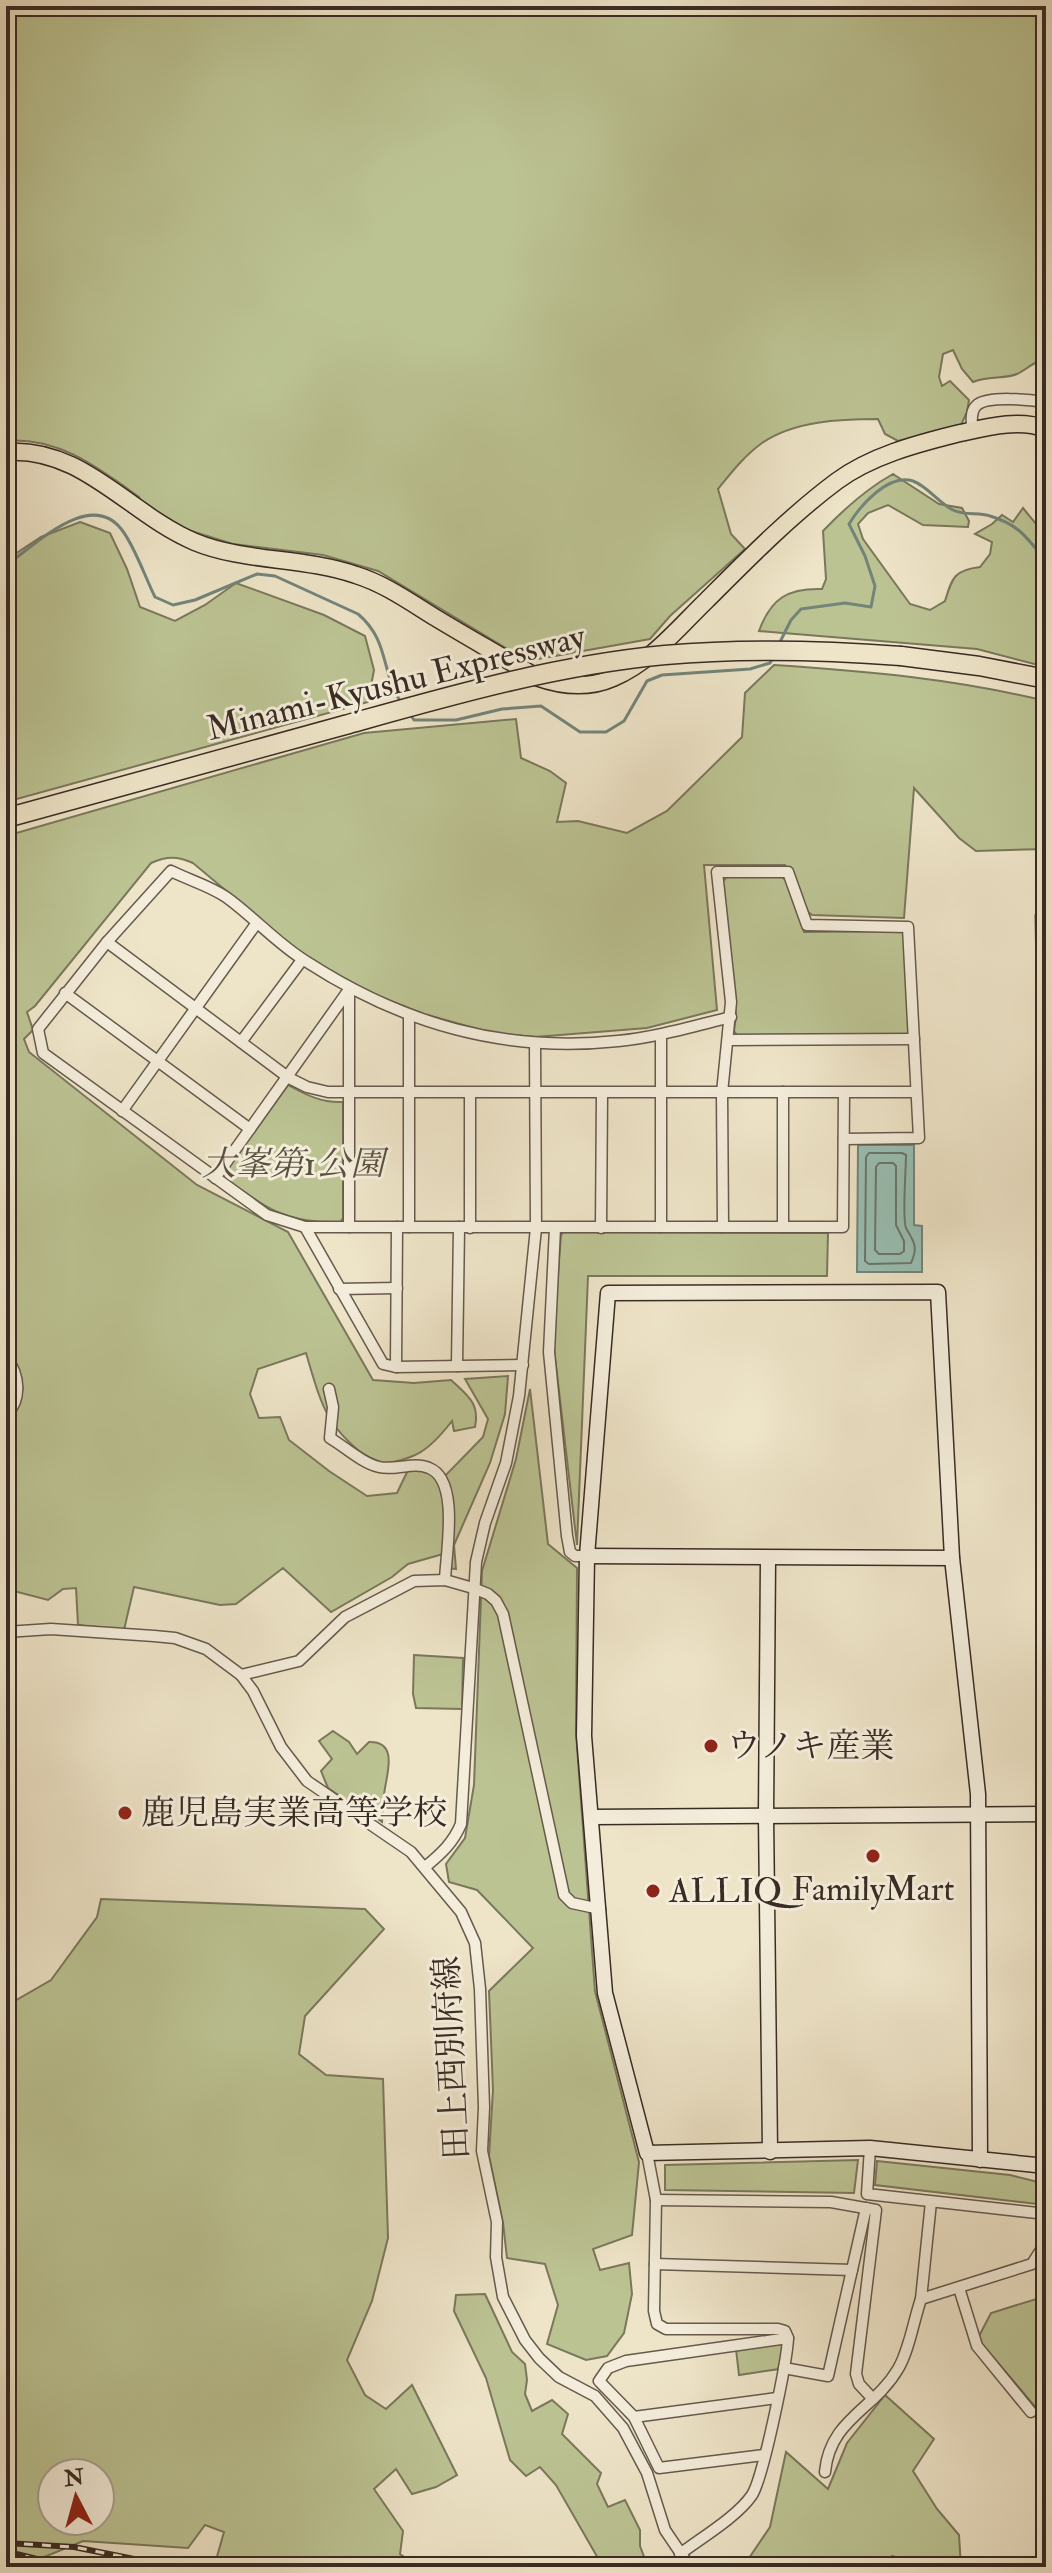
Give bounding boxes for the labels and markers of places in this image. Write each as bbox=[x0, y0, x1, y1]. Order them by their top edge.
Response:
place label: ウノキ産業 bbox=[727, 1725, 895, 1768]
marker: ウノキ産業 bbox=[702, 1737, 720, 1755]
place label: 鹿児島実業高等学校 bbox=[141, 1792, 447, 1835]
marker: 鹿児島実業高等学校 bbox=[116, 1804, 134, 1822]
marker: FamilyMart bbox=[864, 1847, 882, 1865]
place label: FamilyMart bbox=[792, 1868, 955, 1911]
place label: ALLIQ bbox=[668, 1870, 803, 1913]
marker: ALLIQ bbox=[644, 1882, 662, 1900]

